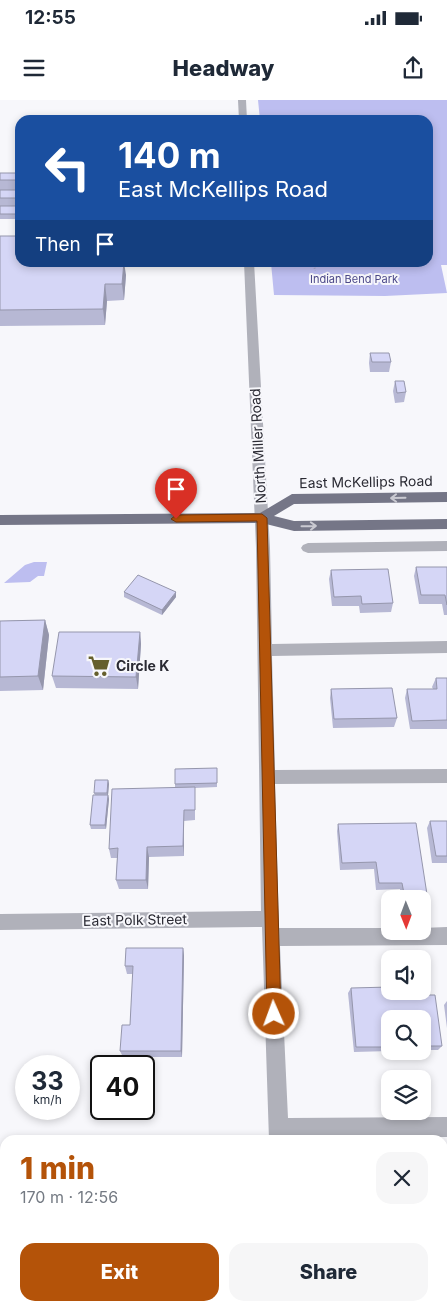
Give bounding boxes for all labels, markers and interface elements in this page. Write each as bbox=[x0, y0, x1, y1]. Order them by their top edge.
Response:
text: 12:55 bbox=[25, 6, 76, 29]
icon: menu bbox=[20, 54, 48, 82]
icon: share bbox=[399, 54, 427, 82]
text: Headway bbox=[173, 55, 274, 81]
text: 140 m bbox=[118, 134, 221, 176]
icon: left bbox=[35, 135, 100, 200]
text: East McKellips Road bbox=[118, 176, 328, 202]
icon: arrive bbox=[91, 230, 119, 258]
text: Then bbox=[35, 233, 81, 256]
park label: Indian Bend Park bbox=[310, 272, 398, 286]
street label: North Miller Road bbox=[246, 388, 269, 504]
pin bbox=[155, 468, 197, 519]
street label: East McKellips Road bbox=[299, 472, 433, 491]
icon: arrive bbox=[162, 475, 190, 503]
one-way arrow bbox=[391, 493, 407, 503]
one-way arrow bbox=[301, 521, 317, 531]
supermarket icon: Circle K bbox=[86, 653, 112, 679]
place label: Circle K bbox=[116, 657, 169, 674]
north arrow bbox=[381, 890, 431, 940]
map controls bbox=[381, 890, 431, 1120]
street label: East Polk Street bbox=[83, 910, 188, 929]
button: sound bbox=[381, 950, 431, 1000]
position arrow bbox=[247, 987, 299, 1039]
button: search bbox=[381, 1010, 431, 1060]
speed limit sign: 40 bbox=[90, 1055, 155, 1120]
text: 33 bbox=[31, 1066, 64, 1096]
button: layers bbox=[381, 1070, 431, 1120]
text: km/h bbox=[33, 1092, 62, 1107]
text: 1 min bbox=[20, 1150, 95, 1186]
button: close bbox=[376, 1152, 428, 1204]
text: 170 m · 12:56 bbox=[20, 1187, 118, 1207]
button: Exit bbox=[20, 1243, 219, 1301]
button: Share bbox=[229, 1243, 428, 1301]

